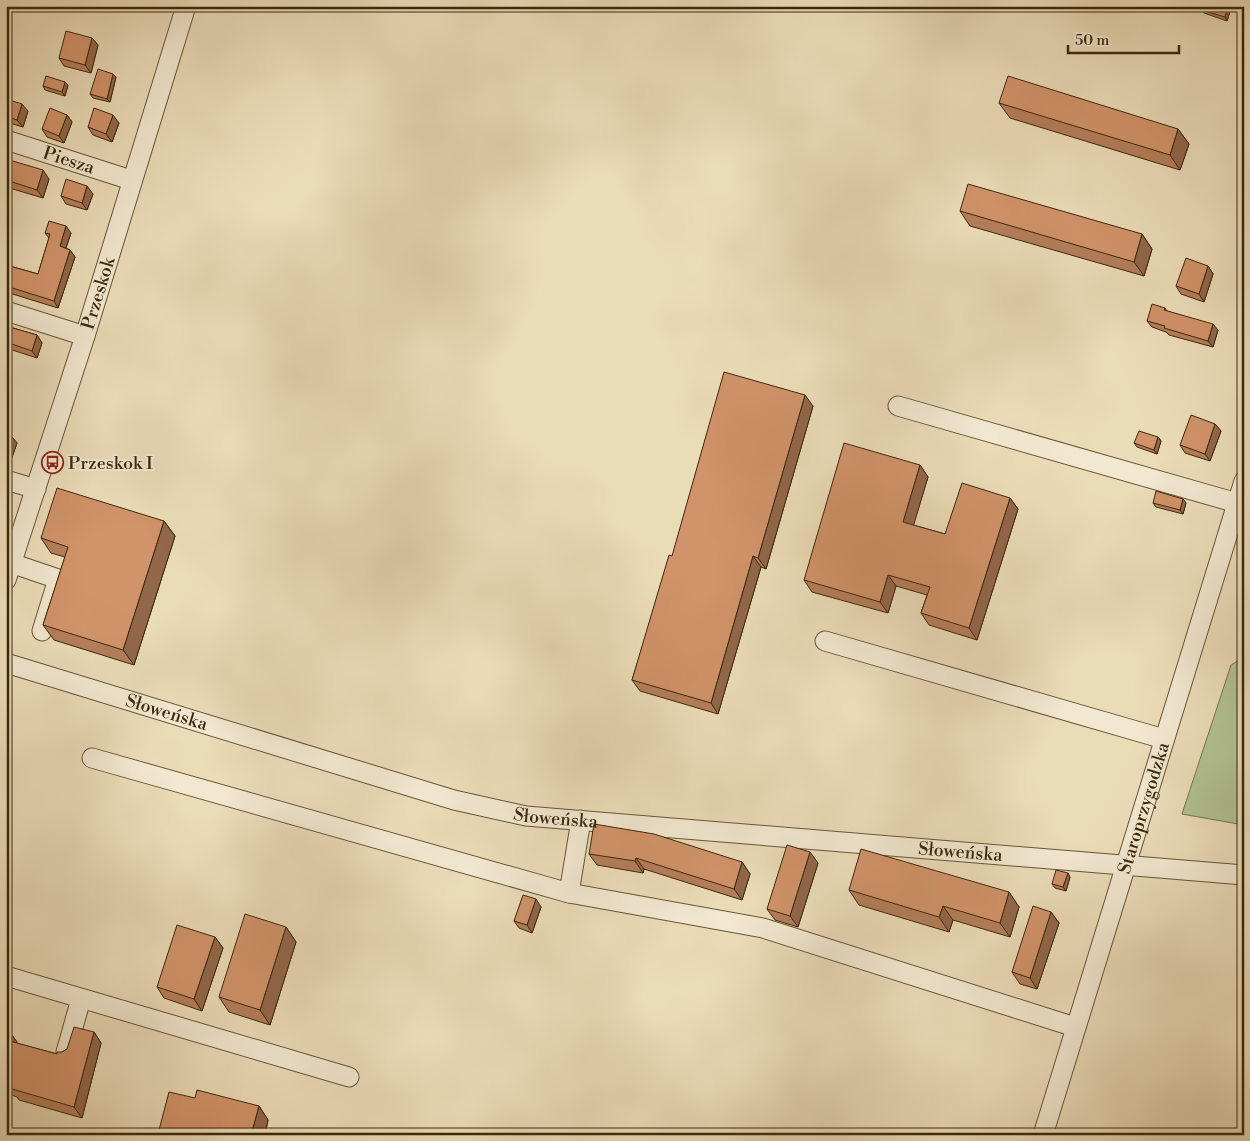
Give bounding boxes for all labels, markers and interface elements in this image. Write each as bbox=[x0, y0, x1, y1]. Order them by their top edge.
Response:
scale bar bbox=[1068, 22, 1179, 54]
text: 50 m bbox=[1075, 31, 1109, 50]
street label: Piesza bbox=[40, 142, 98, 180]
street label: Przeskok bbox=[77, 253, 121, 333]
bus stop icon: Przeskok I bbox=[40, 451, 64, 475]
place label: Przeskok I bbox=[68, 452, 153, 475]
street label: Słoweńska bbox=[123, 689, 211, 736]
street label: Staroprzygodzka bbox=[1113, 739, 1175, 877]
street label: Słoweńska bbox=[511, 803, 600, 834]
street label: Słoweńska bbox=[917, 837, 1004, 867]

